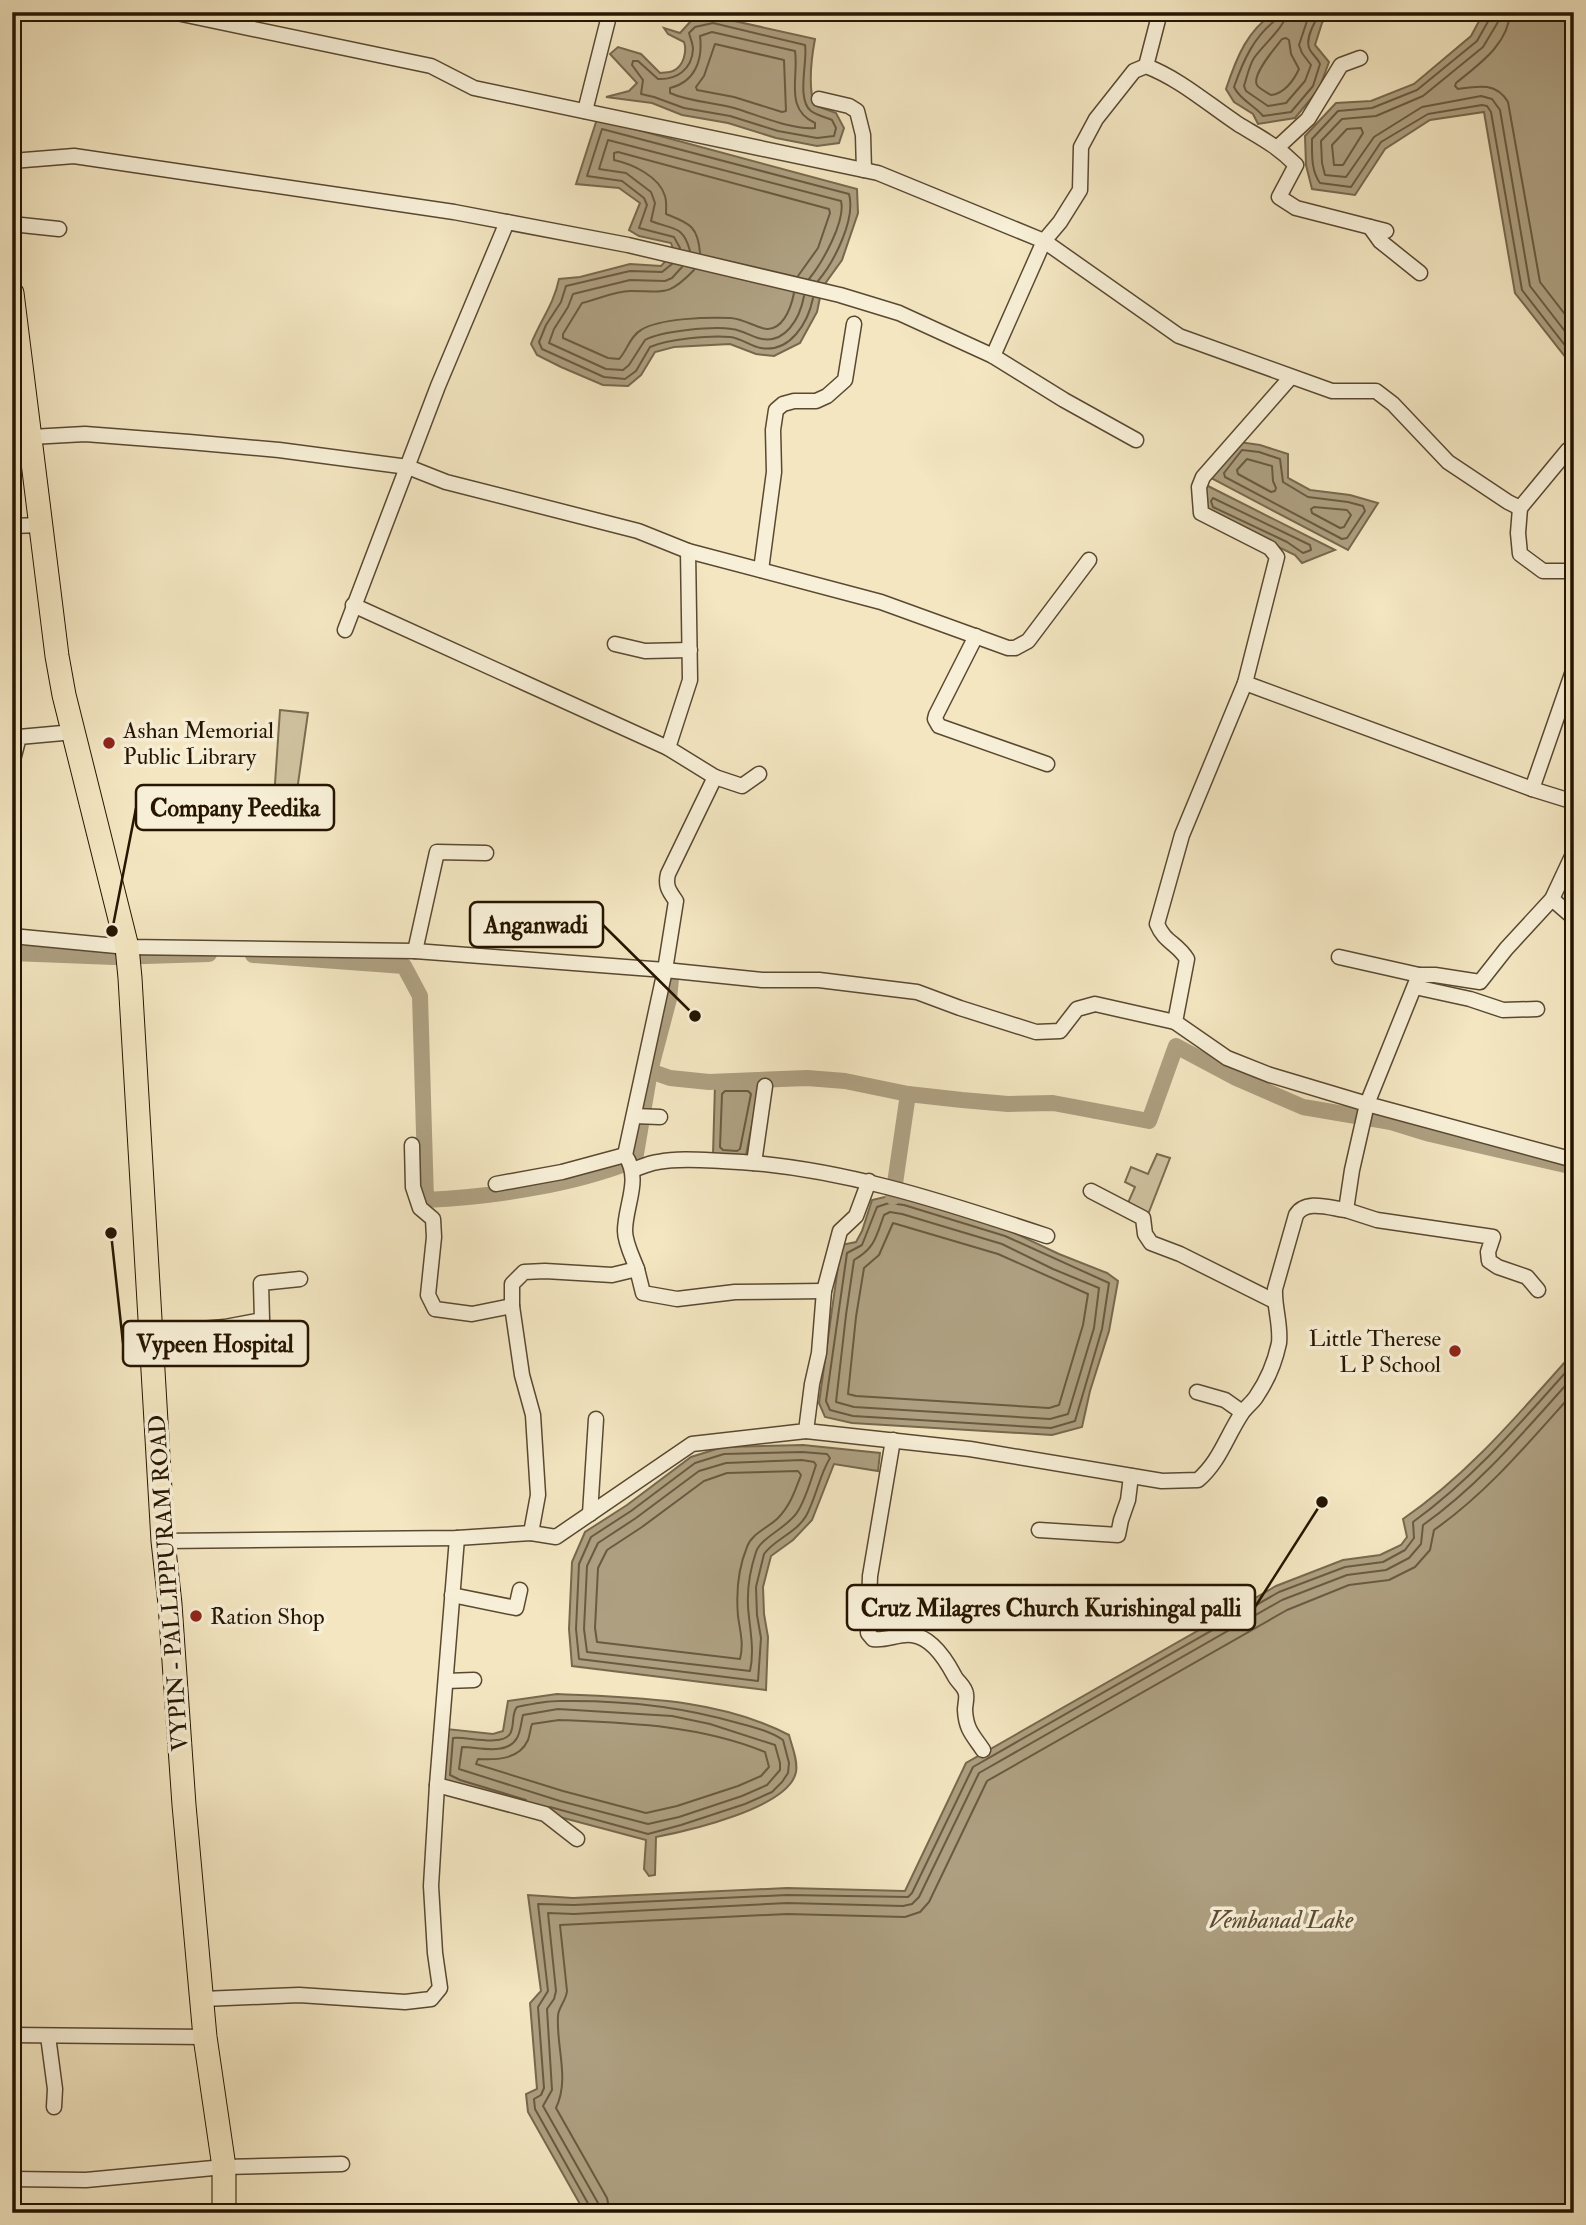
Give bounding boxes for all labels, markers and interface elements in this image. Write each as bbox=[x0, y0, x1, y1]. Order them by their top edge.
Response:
place label: Ashan Memorial Public Library bbox=[122, 716, 274, 771]
marker: Ashan Memorial Public Library bbox=[101, 735, 117, 751]
callout: Company Peedika bbox=[136, 785, 334, 830]
text: Company Peedika bbox=[150, 793, 321, 824]
callout: Anganwadi bbox=[470, 902, 603, 947]
text: Anganwadi bbox=[483, 910, 589, 941]
callout: Vypeen Hospital bbox=[123, 1321, 308, 1366]
place label: Little Therese L P School bbox=[1309, 1324, 1441, 1379]
text: Vypeen Hospital bbox=[135, 1329, 295, 1360]
marker: Little Therese L P School bbox=[1447, 1343, 1463, 1359]
street label: VYPIN - PALLIPPURAM ROAD bbox=[142, 1414, 195, 1752]
callout: Cruz Milagres Church Kurishingal palli bbox=[847, 1585, 1255, 1630]
text: Cruz Milagres Church Kurishingal palli bbox=[861, 1593, 1242, 1624]
place label: Ration Shop bbox=[210, 1602, 325, 1632]
marker: Ration Shop bbox=[188, 1608, 204, 1624]
water label: Vembanad Lake bbox=[1209, 1905, 1354, 1936]

